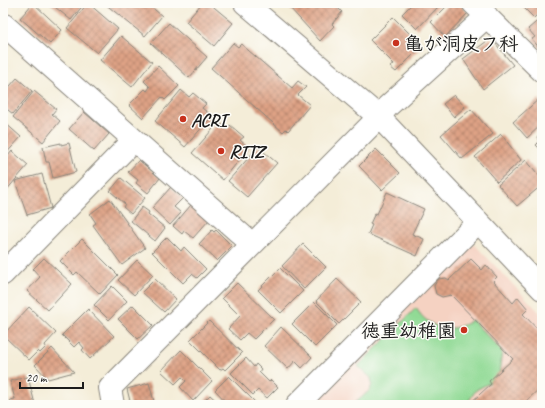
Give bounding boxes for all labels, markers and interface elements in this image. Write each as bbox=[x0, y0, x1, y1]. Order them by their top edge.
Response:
place label: 亀が洞皮フ科 bbox=[404, 32, 519, 56]
marker: 亀が洞皮フ科 bbox=[391, 38, 401, 48]
place label: ACRI bbox=[191, 108, 231, 132]
marker: ACRI bbox=[178, 114, 188, 124]
place label: RITZ bbox=[229, 140, 267, 164]
marker: RITZ bbox=[216, 146, 226, 156]
place label: 徳重幼稚園 bbox=[361, 319, 456, 343]
marker: 徳重幼稚園 bbox=[459, 325, 469, 335]
scale bar bbox=[20, 364, 83, 390]
text: 20 m bbox=[26, 370, 48, 386]

